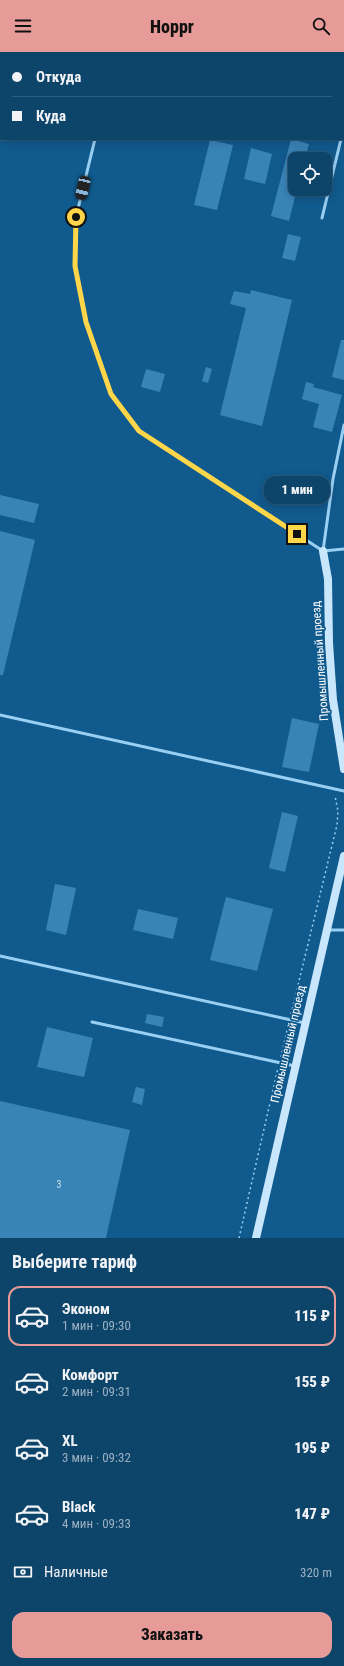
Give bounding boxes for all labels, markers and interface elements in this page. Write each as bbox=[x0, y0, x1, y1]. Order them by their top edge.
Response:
icon: menu bbox=[12, 15, 34, 37]
icon: search bbox=[310, 15, 332, 37]
text: Hoppr bbox=[150, 16, 194, 37]
text: Откуда bbox=[36, 68, 81, 86]
text: Куда bbox=[36, 107, 66, 125]
map controls bbox=[288, 152, 332, 196]
button: locate bbox=[288, 152, 332, 196]
car bbox=[74, 175, 92, 201]
route start bbox=[67, 208, 85, 226]
callout: 1 мин bbox=[264, 476, 330, 504]
text: 1 мин bbox=[281, 482, 313, 497]
route end bbox=[288, 525, 306, 543]
street label: Промышленный проезд bbox=[309, 600, 331, 721]
street label: Промышленный проезд bbox=[268, 983, 308, 1104]
house number: 3 bbox=[57, 1179, 62, 1190]
text: Выберите тариф bbox=[12, 1251, 137, 1272]
icon: car bbox=[14, 1298, 50, 1334]
text: Эконом bbox=[62, 1300, 110, 1318]
text: 115 ₽ bbox=[294, 1307, 330, 1325]
text: 1 мин · 09:30 bbox=[62, 1318, 131, 1333]
icon: car bbox=[14, 1364, 50, 1400]
text: Комфорт bbox=[62, 1366, 119, 1384]
text: 155 ₽ bbox=[294, 1373, 330, 1391]
text: 2 мин · 09:31 bbox=[62, 1384, 131, 1399]
icon: car bbox=[14, 1430, 50, 1466]
text: XL bbox=[62, 1432, 78, 1450]
text: 195 ₽ bbox=[294, 1439, 330, 1457]
text: 3 мин · 09:32 bbox=[62, 1450, 131, 1465]
icon: car bbox=[14, 1496, 50, 1532]
text: Black bbox=[62, 1498, 95, 1516]
text: 147 ₽ bbox=[294, 1505, 330, 1523]
text: 4 мин · 09:33 bbox=[62, 1516, 131, 1531]
icon: cash bbox=[12, 1561, 34, 1583]
text: Наличные bbox=[44, 1563, 108, 1581]
text: 320 m bbox=[300, 1565, 332, 1580]
button: Заказать bbox=[12, 1612, 332, 1658]

